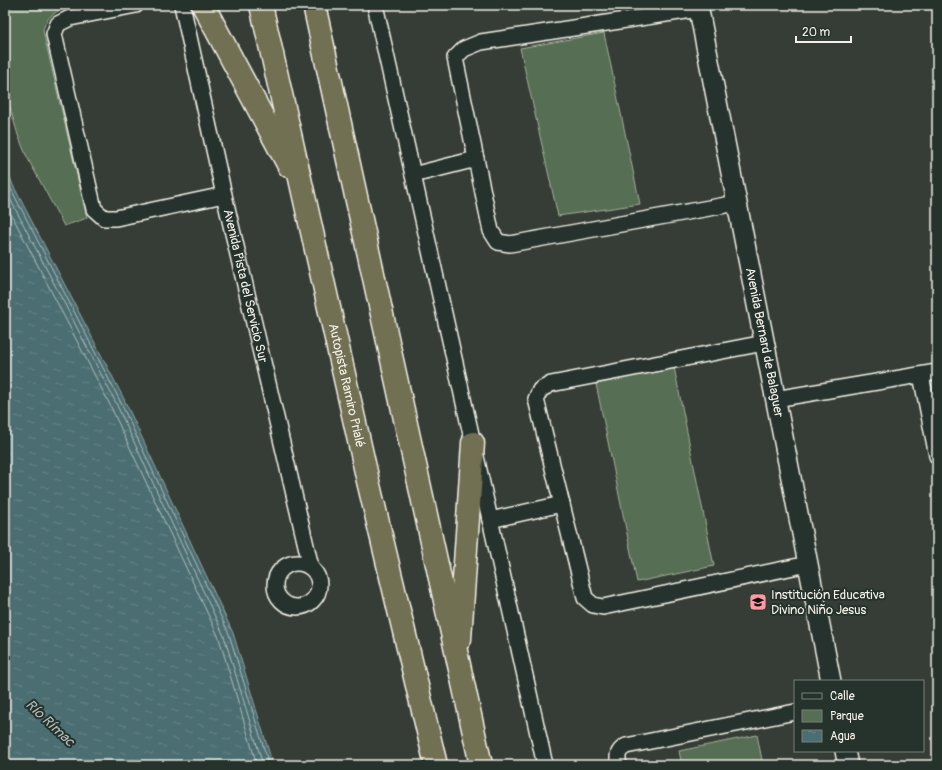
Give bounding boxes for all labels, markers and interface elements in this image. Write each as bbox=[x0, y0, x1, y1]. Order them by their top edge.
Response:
scale bar bbox=[796, 18, 851, 44]
text: 20 m bbox=[802, 25, 831, 40]
street label: Avenida Pista del Servicio Sur bbox=[220, 208, 271, 365]
street label: Avenida Bernard de Balaguer bbox=[742, 266, 787, 419]
street label: Autopista Ramiro Prialé bbox=[325, 322, 368, 449]
place label: Institución Educativa Divino Niño Jesus bbox=[771, 587, 885, 618]
school or university icon: Institución Educativa Divino Niño Jesus bbox=[748, 592, 768, 612]
legend bbox=[794, 680, 924, 752]
text: Calle bbox=[830, 689, 855, 704]
water label: Río Rímac bbox=[22, 696, 79, 751]
text: Parque bbox=[830, 709, 864, 724]
text: Agua bbox=[830, 729, 856, 744]

